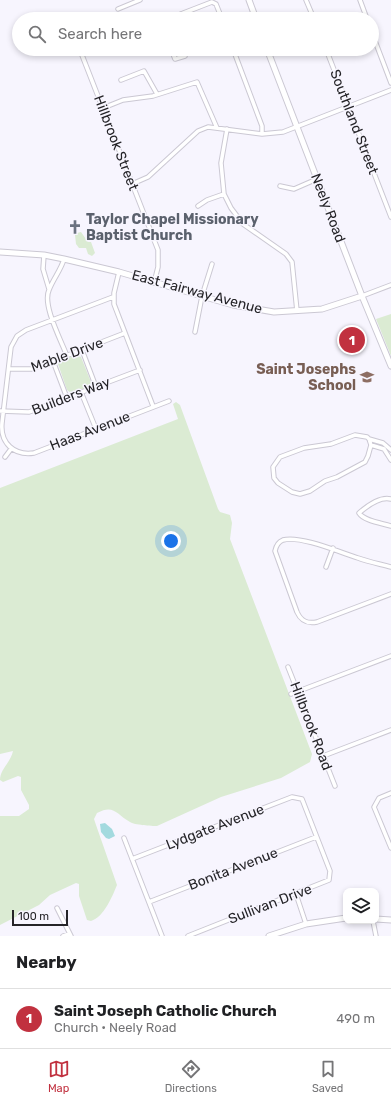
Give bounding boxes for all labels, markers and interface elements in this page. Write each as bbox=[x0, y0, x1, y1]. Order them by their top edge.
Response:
search box bbox=[12, 12, 379, 56]
icon: search bbox=[26, 23, 48, 45]
text: Search here bbox=[58, 25, 142, 43]
street label: Southland Street bbox=[326, 67, 382, 177]
street label: Hillbrook Street bbox=[90, 93, 142, 194]
street label: Neely Road bbox=[307, 171, 349, 245]
place label: Taylor Chapel Missionary Baptist Church bbox=[86, 211, 259, 244]
church icon: Taylor Chapel Missionary Baptist Church bbox=[67, 219, 83, 235]
street label: East Fairway Avenue bbox=[130, 266, 264, 318]
pin: 1 bbox=[339, 325, 365, 355]
street label: Mable Drive bbox=[29, 334, 106, 376]
place label: Saint Josephs School bbox=[256, 361, 356, 394]
school or university icon: Saint Josephs School bbox=[359, 369, 375, 385]
street label: Builders Way bbox=[29, 373, 113, 419]
street label: Haas Avenue bbox=[47, 408, 133, 454]
your location bbox=[161, 531, 181, 551]
street label: Hillbrook Road bbox=[286, 679, 336, 773]
street label: Lydgate Avenue bbox=[164, 800, 267, 854]
street label: Bonita Avenue bbox=[186, 844, 280, 894]
street label: Sullivan Drive bbox=[226, 880, 314, 928]
map controls bbox=[343, 888, 379, 924]
button: layers bbox=[343, 888, 379, 924]
scale bar bbox=[12, 908, 68, 927]
text: 100 m bbox=[18, 910, 49, 923]
text: Nearby bbox=[16, 952, 77, 972]
text: Saint Joseph Catholic Church bbox=[54, 1002, 277, 1020]
text: 1 bbox=[26, 1011, 32, 1026]
text: 490 m bbox=[336, 1011, 375, 1026]
text: Church · Neely Road bbox=[54, 1020, 177, 1035]
tab: Map bbox=[48, 1058, 70, 1095]
tab: Directions bbox=[165, 1058, 217, 1095]
tab: Saved bbox=[312, 1058, 343, 1095]

